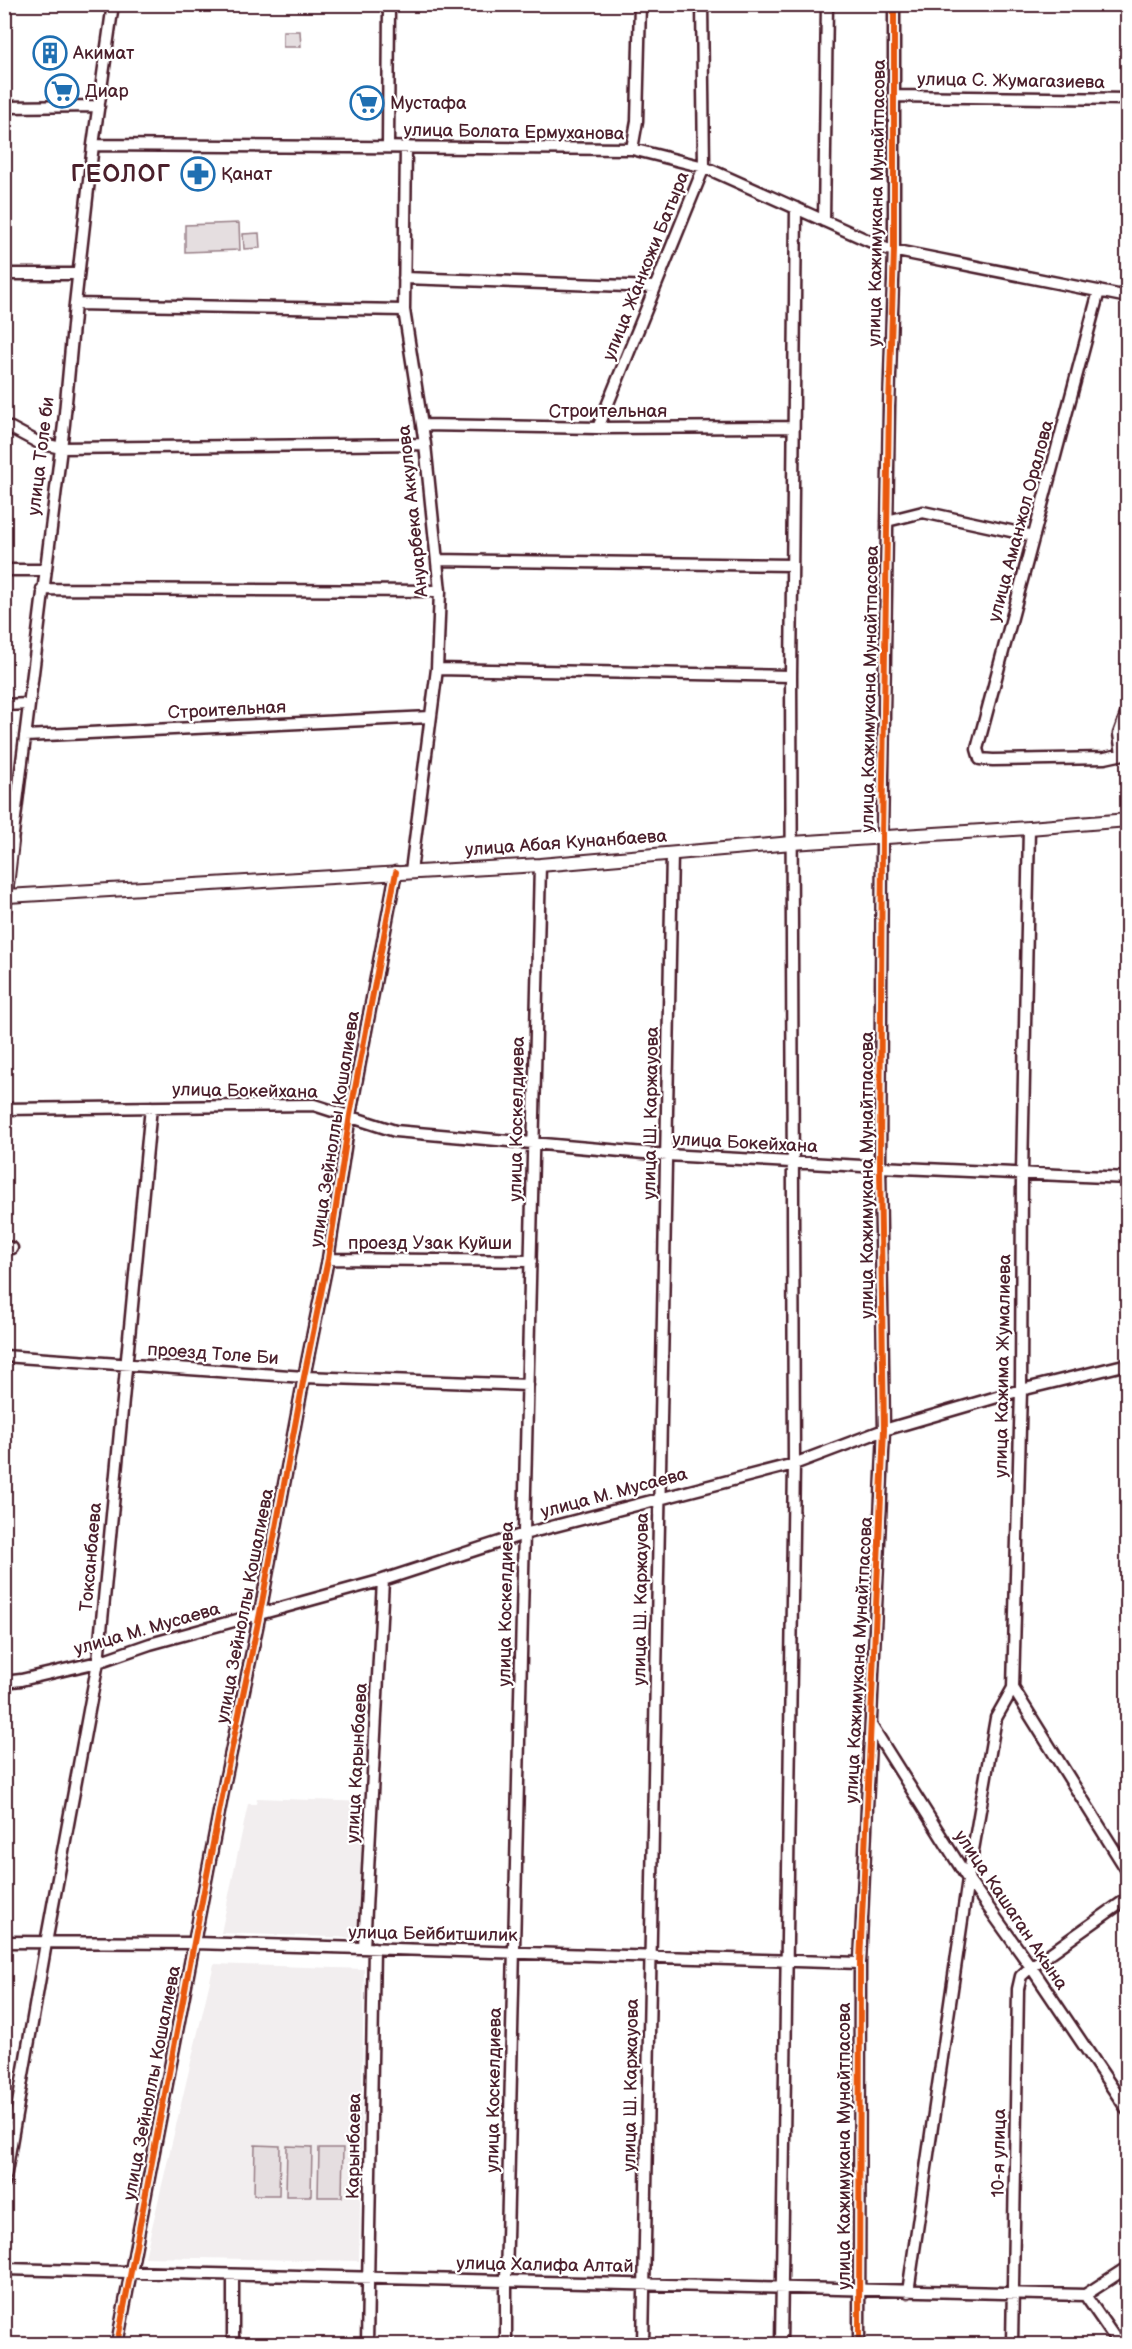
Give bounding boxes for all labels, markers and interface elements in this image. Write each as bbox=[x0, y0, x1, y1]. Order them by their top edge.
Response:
building icon: Акимат bbox=[32, 35, 68, 71]
place label: Акимат bbox=[72, 43, 135, 64]
street label: улица Кажимукана Мунайтпасова bbox=[864, 59, 890, 347]
street label: улица С. Жумагазиева bbox=[917, 69, 1105, 93]
supermarket icon: Диар bbox=[44, 73, 80, 109]
place label: Диар bbox=[85, 81, 129, 102]
supermarket icon: Мустафа bbox=[349, 85, 385, 121]
place label: Мустафа bbox=[390, 93, 467, 114]
street label: улица Болата Ермуханова bbox=[403, 120, 625, 144]
pharmacy icon: Қанат bbox=[180, 156, 216, 192]
district label: ГЕОЛОГ bbox=[70, 160, 172, 189]
place label: Қанат bbox=[221, 164, 273, 185]
street label: улица Жанкожи Батыра bbox=[598, 168, 694, 364]
street label: улица Толе би bbox=[23, 395, 59, 517]
street label: Строительная bbox=[549, 401, 667, 422]
street label: улица Аманжол Оралова bbox=[984, 417, 1058, 624]
street label: Ануарбека Аккулова bbox=[393, 424, 433, 599]
street label: улица Кажимукана Мунайтпасова bbox=[857, 545, 883, 833]
street label: Строительная bbox=[167, 696, 287, 724]
street label: улица Абая Кунанбаева bbox=[464, 825, 668, 861]
street label: улица Зейноллы Кошалиева bbox=[306, 1009, 364, 1249]
street label: улица Ш. Каржауова bbox=[639, 1026, 663, 1200]
street label: улица Кажимукана Мунайтпасова bbox=[857, 1031, 878, 1319]
street label: улица Коскелдиева bbox=[505, 1036, 529, 1202]
street label: улица Бокейхана bbox=[172, 1079, 318, 1103]
street label: улица Бокейхана bbox=[672, 1129, 819, 1157]
street label: проезд Узак Куйши bbox=[348, 1233, 512, 1254]
street label: улица Кажима Жумалиева bbox=[991, 1254, 1015, 1478]
street label: проезд Толе Би bbox=[147, 1339, 279, 1369]
street label: улица М. Мусаева bbox=[538, 1463, 690, 1523]
street label: улица Зейноллы Кошалиева bbox=[212, 1486, 278, 1725]
street label: Токсанбаева bbox=[76, 1501, 106, 1612]
street label: улица Ш. Каржауова bbox=[629, 1512, 653, 1686]
street label: улица Кажимукана Мунайтпасова bbox=[841, 1516, 877, 1804]
street label: улица Коскелдиева bbox=[494, 1521, 518, 1687]
street label: улица М. Мусаева bbox=[72, 1598, 223, 1660]
street label: улица Карынбаева bbox=[342, 1682, 372, 1844]
street label: улица Кашаган Акына bbox=[950, 1826, 1072, 1994]
street label: улица Бейбитшилик bbox=[348, 1922, 518, 1946]
street label: улица Зейноллы Кошалиева bbox=[119, 1963, 185, 2202]
street label: улица Ш. Каржауова bbox=[619, 1998, 643, 2172]
street label: улица Кажимукана Мунайтпасова bbox=[834, 2002, 855, 2290]
street label: улица Коскелдиева bbox=[482, 2007, 506, 2173]
street label: Карынбаева bbox=[343, 2092, 365, 2199]
street label: 10-я улица bbox=[988, 2108, 1010, 2198]
street label: улица Халифа Алтай bbox=[456, 2253, 634, 2277]

